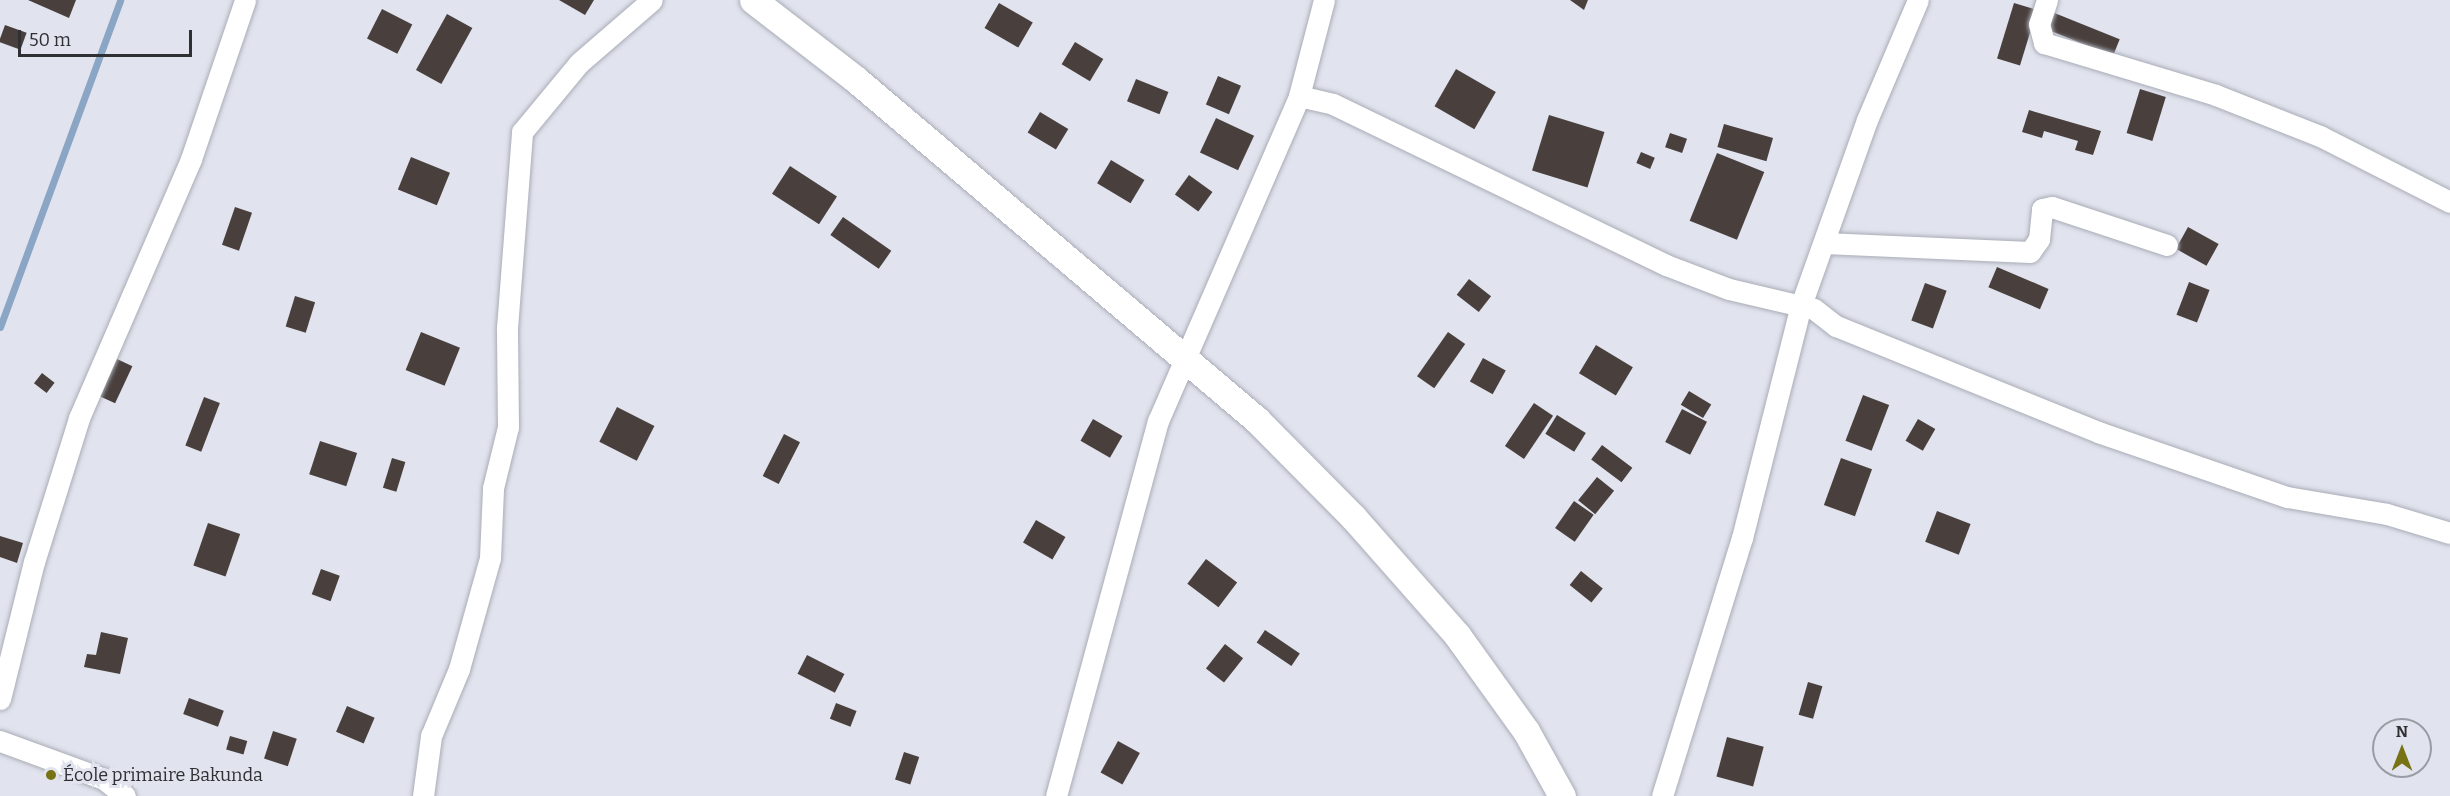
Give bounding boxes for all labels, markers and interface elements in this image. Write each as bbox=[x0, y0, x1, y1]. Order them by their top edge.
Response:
scale bar bbox=[21, 18, 195, 56]
text: 50 m bbox=[29, 29, 71, 51]
north arrow bbox=[2372, 718, 2432, 778]
text: N bbox=[2396, 722, 2408, 741]
place label: École primaire Bakunda bbox=[63, 764, 263, 786]
marker: École primaire Bakunda bbox=[44, 768, 58, 782]

